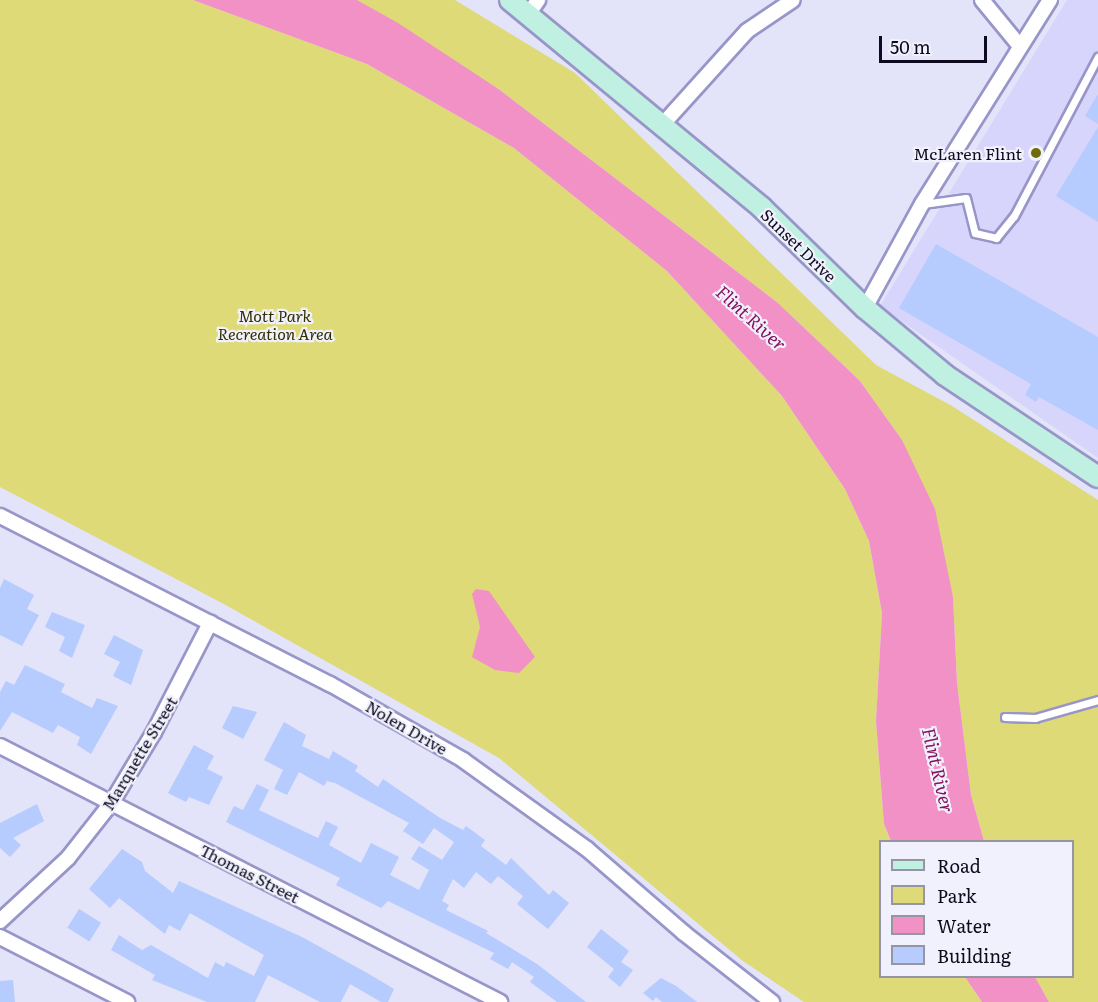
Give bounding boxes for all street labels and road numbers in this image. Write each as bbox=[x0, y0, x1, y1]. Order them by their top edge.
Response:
street label: Sunset Drive bbox=[757, 204, 841, 286]
street label: Marquette Street bbox=[97, 693, 181, 813]
street label: Nolen Drive bbox=[363, 696, 451, 758]
street label: Thomas Street bbox=[197, 840, 303, 906]

